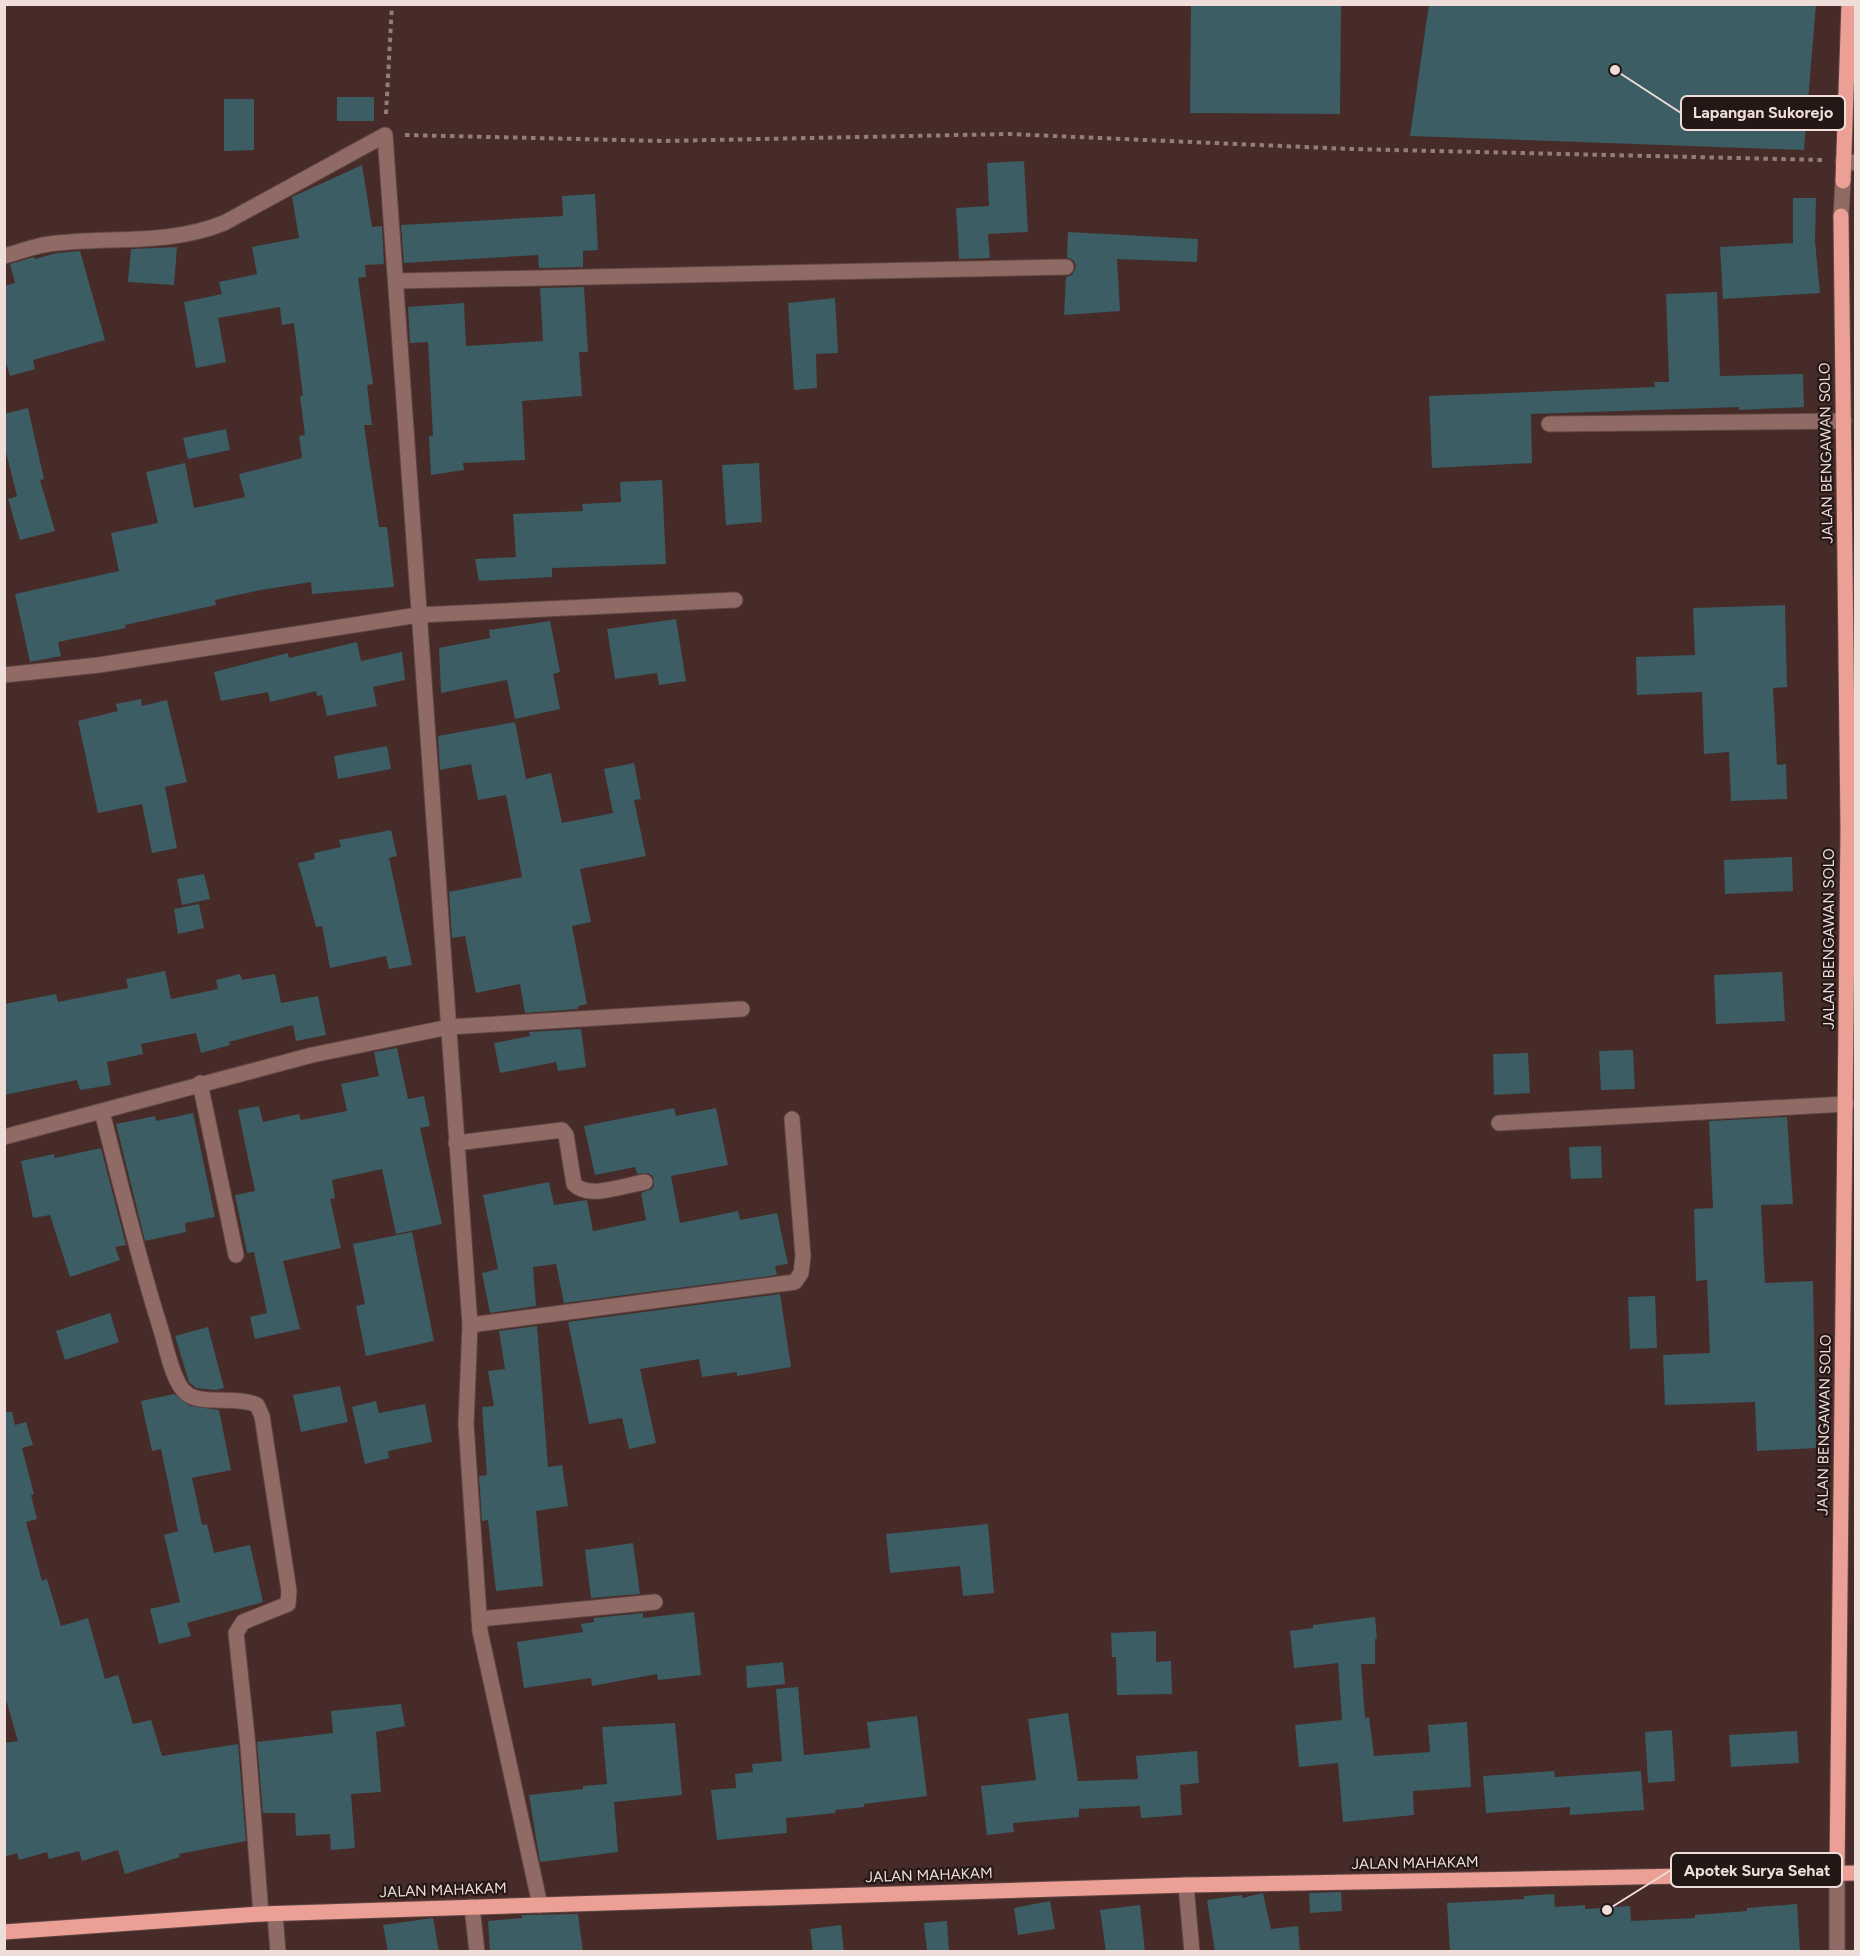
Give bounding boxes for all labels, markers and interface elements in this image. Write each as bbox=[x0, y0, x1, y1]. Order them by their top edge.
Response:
callout: Lapangan Sukorejo bbox=[1681, 96, 1845, 130]
text: Lapangan Sukorejo bbox=[1693, 103, 1833, 122]
street label: JALAN BENGAWAN SOLO bbox=[1815, 362, 1837, 544]
street label: JALAN BENGAWAN SOLO bbox=[1820, 848, 1838, 1030]
street label: JALAN BENGAWAN SOLO bbox=[1813, 1334, 1835, 1516]
street label: JALAN MAHAKAM bbox=[1351, 1853, 1479, 1873]
callout: Apotek Surya Sehat bbox=[1671, 1853, 1842, 1887]
text: Apotek Surya Sehat bbox=[1684, 1861, 1830, 1880]
street label: JALAN MAHAKAM bbox=[865, 1864, 993, 1886]
street label: JALAN MAHAKAM bbox=[379, 1879, 507, 1901]

